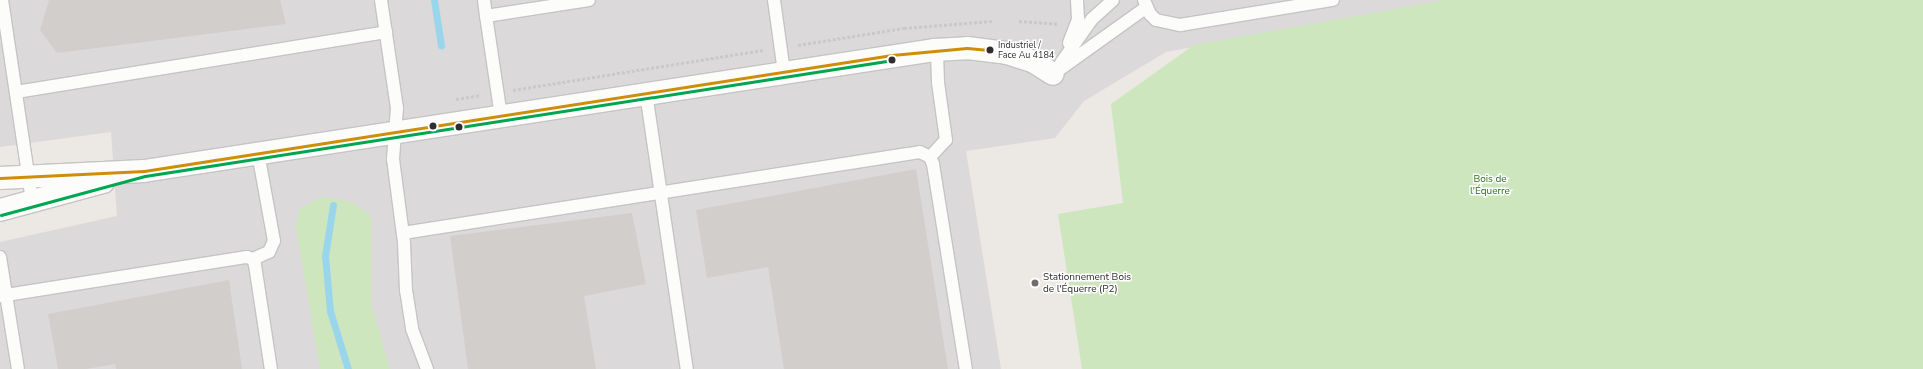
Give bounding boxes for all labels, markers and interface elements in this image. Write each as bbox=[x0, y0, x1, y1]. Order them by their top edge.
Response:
place label: Industriel / Face Au 4184 bbox=[998, 40, 1054, 61]
marker: Industriel / Face Au 4184 bbox=[985, 45, 995, 55]
unlabelled marker bbox=[887, 55, 897, 65]
unlabelled marker bbox=[428, 121, 438, 131]
unlabelled marker bbox=[454, 122, 464, 132]
park label: Bois de l'Équerre bbox=[1470, 173, 1510, 196]
place label: Stationnement Bois de l'Équerre (P2) bbox=[1043, 271, 1131, 294]
marker: Stationnement Bois de l'Équerre (P2) bbox=[1030, 278, 1040, 288]

